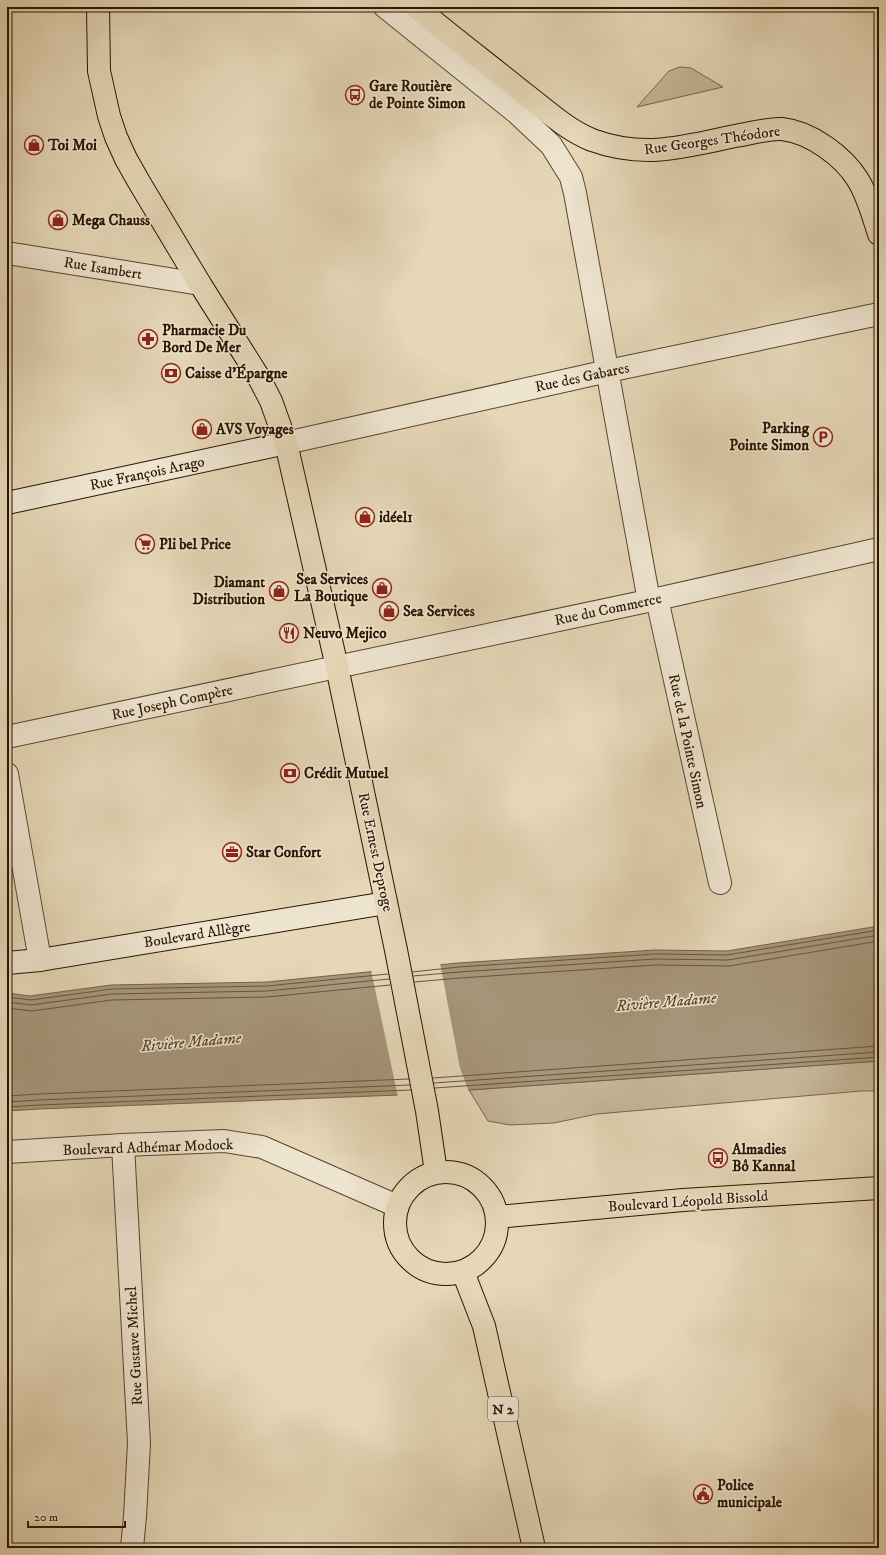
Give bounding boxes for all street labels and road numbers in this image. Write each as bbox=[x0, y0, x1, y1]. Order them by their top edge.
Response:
street label: Rue Georges Théodore bbox=[643, 122, 781, 159]
street label: Rue Isambert bbox=[62, 253, 144, 284]
street label: Rue des Gabares bbox=[533, 358, 631, 397]
street label: Rue François Arago bbox=[88, 452, 206, 495]
street label: Rue du Commerce bbox=[553, 589, 663, 630]
street label: Rue de la Pointe Simon bbox=[664, 672, 711, 810]
street label: Rue Joseph Compère bbox=[110, 680, 234, 725]
street label: Rue Ernest Deproge bbox=[354, 791, 397, 913]
street label: Boulevard Allègre bbox=[142, 917, 252, 952]
street label: Boulevard Adhémar Modock bbox=[62, 1135, 234, 1160]
street label: Boulevard Léopold Bissold bbox=[607, 1186, 769, 1217]
street label: Rue Gustave Michel bbox=[122, 1286, 147, 1406]
road number: N 2 bbox=[488, 1397, 518, 1421]

